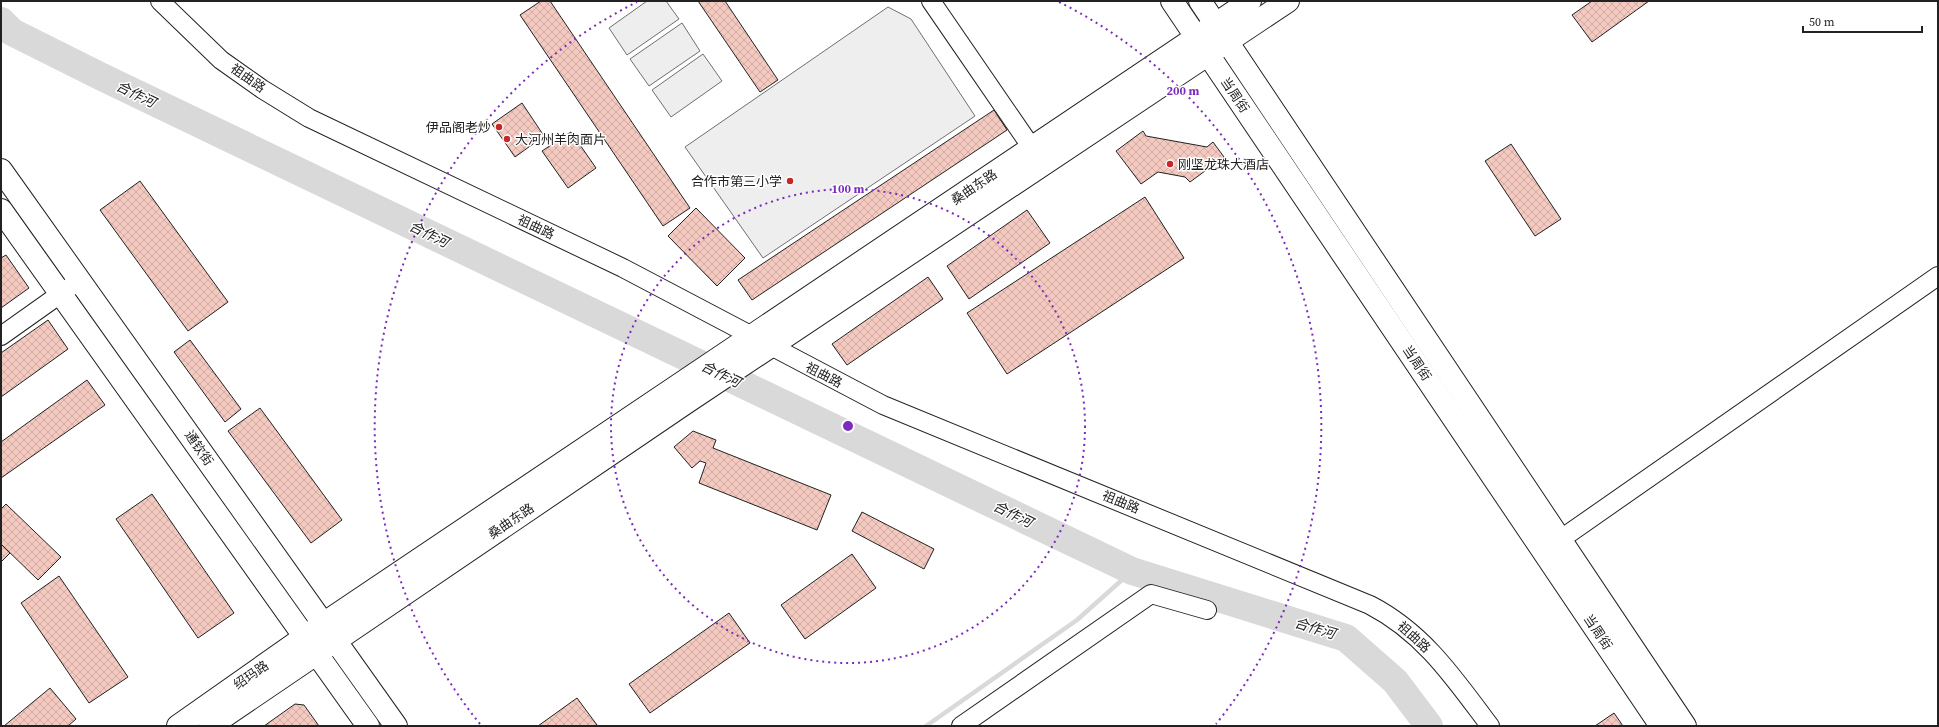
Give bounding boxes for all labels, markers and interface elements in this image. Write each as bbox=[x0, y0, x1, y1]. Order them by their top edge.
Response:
scale bar bbox=[1803, 8, 1922, 34]
text: 50 m bbox=[1809, 14, 1835, 30]
street label: 祖曲路 bbox=[227, 60, 269, 96]
street label: 当周街 bbox=[1217, 74, 1253, 116]
water label: 合作河 bbox=[113, 76, 162, 114]
text: 200 m bbox=[1167, 83, 1200, 99]
place label: 伊品阁老炒 bbox=[426, 119, 491, 136]
marker: 伊品阁老炒 bbox=[494, 122, 504, 132]
place label: 大河州羊肉面片 bbox=[515, 131, 606, 148]
marker: 大河州羊肉面片 bbox=[502, 134, 512, 144]
place label: 刚坚龙珠大酒店 bbox=[1178, 156, 1269, 173]
marker: 刚坚龙珠大酒店 bbox=[1165, 159, 1175, 169]
street label: 桑曲东路 bbox=[948, 165, 1000, 209]
place label: 合作市第三小学 bbox=[691, 173, 782, 190]
marker: 合作市第三小学 bbox=[785, 176, 795, 186]
text: 100 m bbox=[832, 181, 865, 197]
street label: 祖曲路 bbox=[515, 211, 557, 243]
water label: 合作河 bbox=[406, 216, 455, 254]
street label: 当周街 bbox=[1399, 342, 1435, 384]
water label: 合作河 bbox=[698, 356, 747, 394]
street label: 祖曲路 bbox=[803, 359, 845, 391]
centre of rings bbox=[841, 419, 855, 433]
street label: 通钦街 bbox=[181, 427, 217, 469]
street label: 祖曲路 bbox=[1100, 487, 1142, 517]
water label: 合作河 bbox=[990, 496, 1039, 534]
street label: 桑曲东路 bbox=[485, 499, 537, 543]
street label: 当周街 bbox=[1580, 611, 1616, 653]
water label: 合作河 bbox=[1292, 612, 1341, 645]
street label: 祖曲路 bbox=[1394, 618, 1434, 656]
street label: 绍玛路 bbox=[230, 657, 272, 693]

